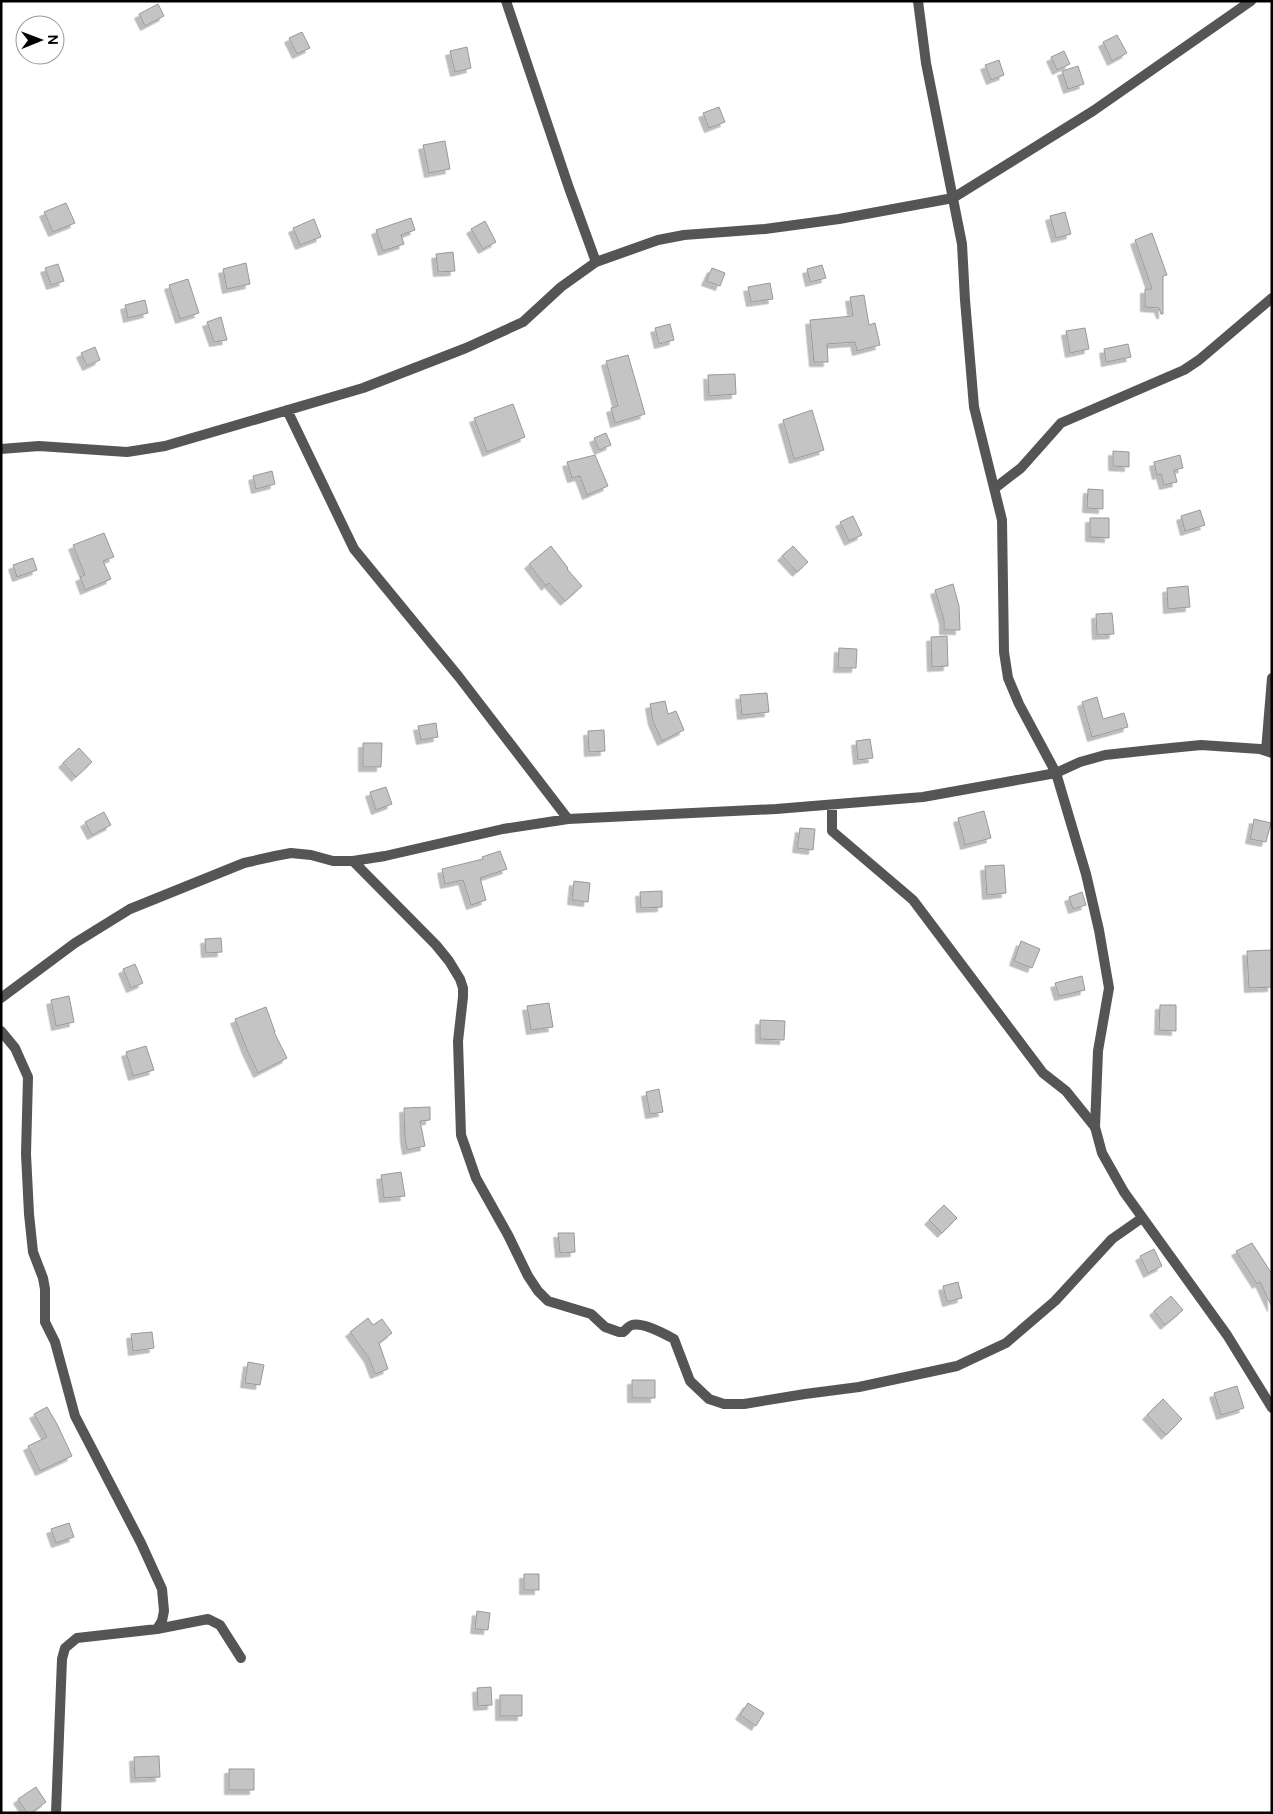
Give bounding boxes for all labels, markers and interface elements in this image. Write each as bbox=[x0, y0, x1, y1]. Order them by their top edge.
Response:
north arrow bbox=[15, 15, 65, 65]
text: N bbox=[44, 35, 62, 45]

